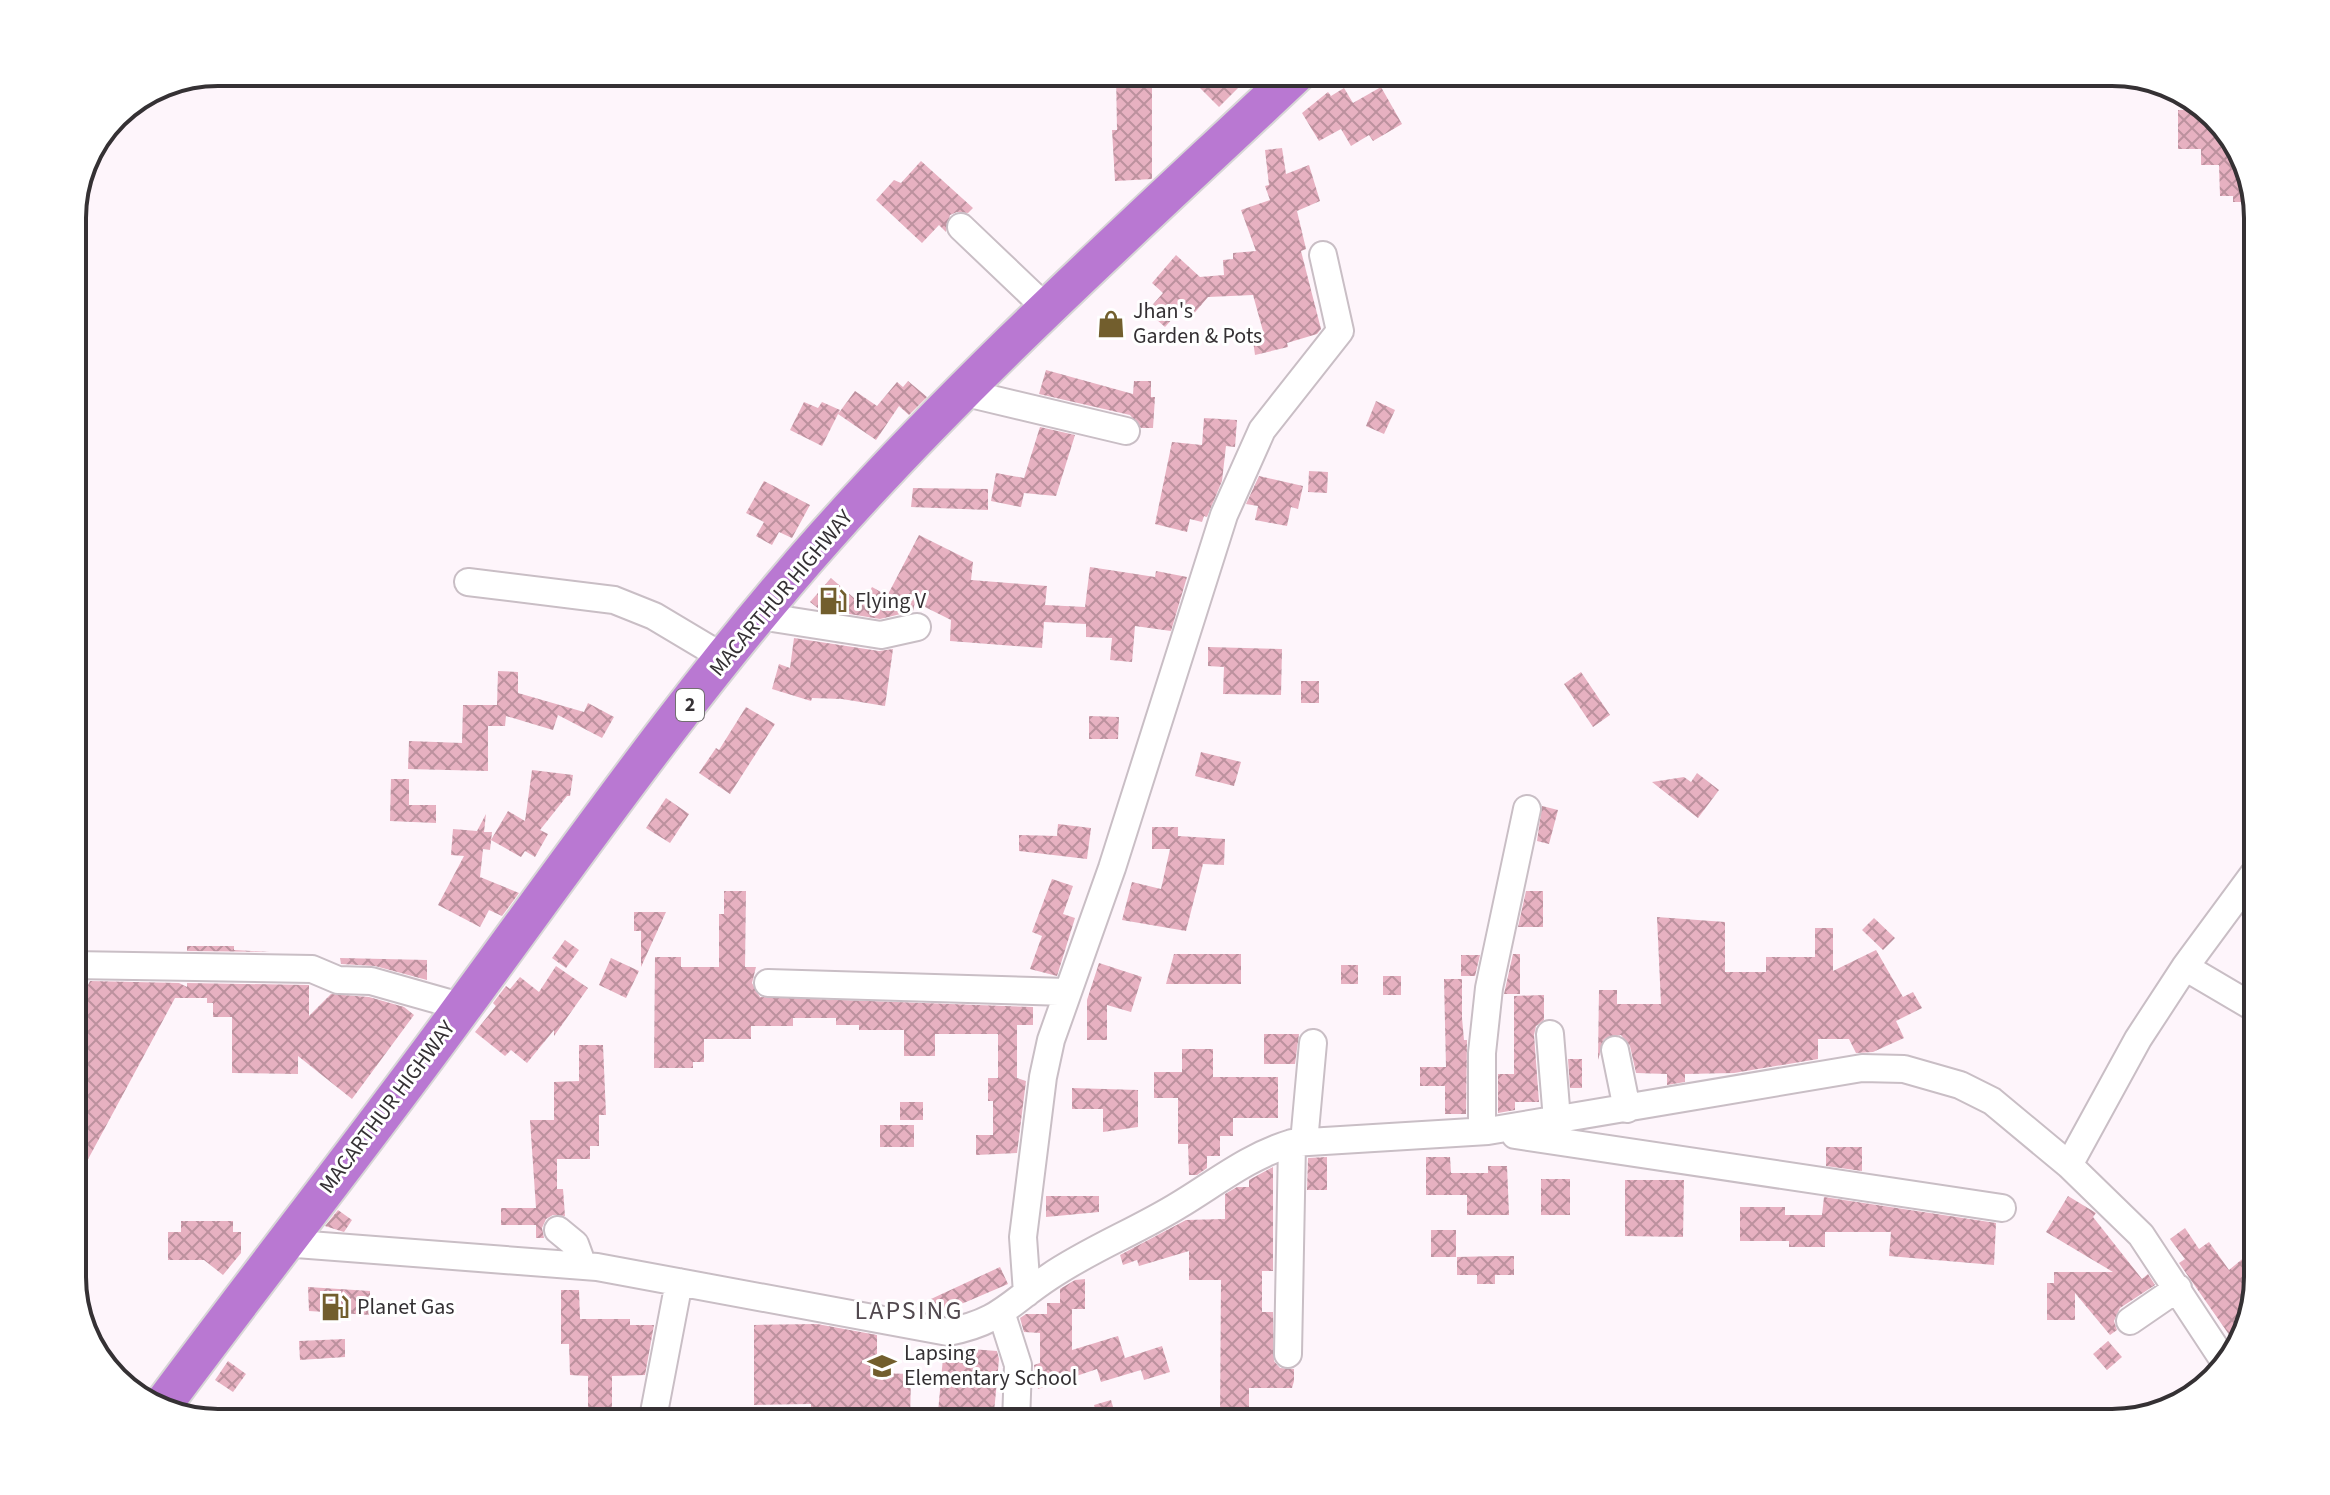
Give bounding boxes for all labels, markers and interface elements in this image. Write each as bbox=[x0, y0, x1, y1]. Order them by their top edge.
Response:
place label: Jhan's Garden & Pots bbox=[1133, 295, 1262, 352]
shop icon: Jhan's Garden & Pots bbox=[1096, 309, 1126, 339]
street label: MACARTHUR HIGHWAY bbox=[702, 502, 861, 683]
place label: Flying V bbox=[855, 585, 927, 617]
fuel station icon: Flying V bbox=[818, 586, 848, 616]
road number: 2 bbox=[676, 689, 704, 721]
street label: MACARTHUR HIGHWAY bbox=[311, 1013, 463, 1200]
place label: Planet Gas bbox=[357, 1291, 455, 1323]
fuel station icon: Planet Gas bbox=[320, 1292, 350, 1322]
district label: LAPSING bbox=[855, 1292, 963, 1329]
place label: Lapsing Elementary School bbox=[904, 1337, 1077, 1394]
school or university icon: Lapsing Elementary School bbox=[867, 1351, 897, 1381]

